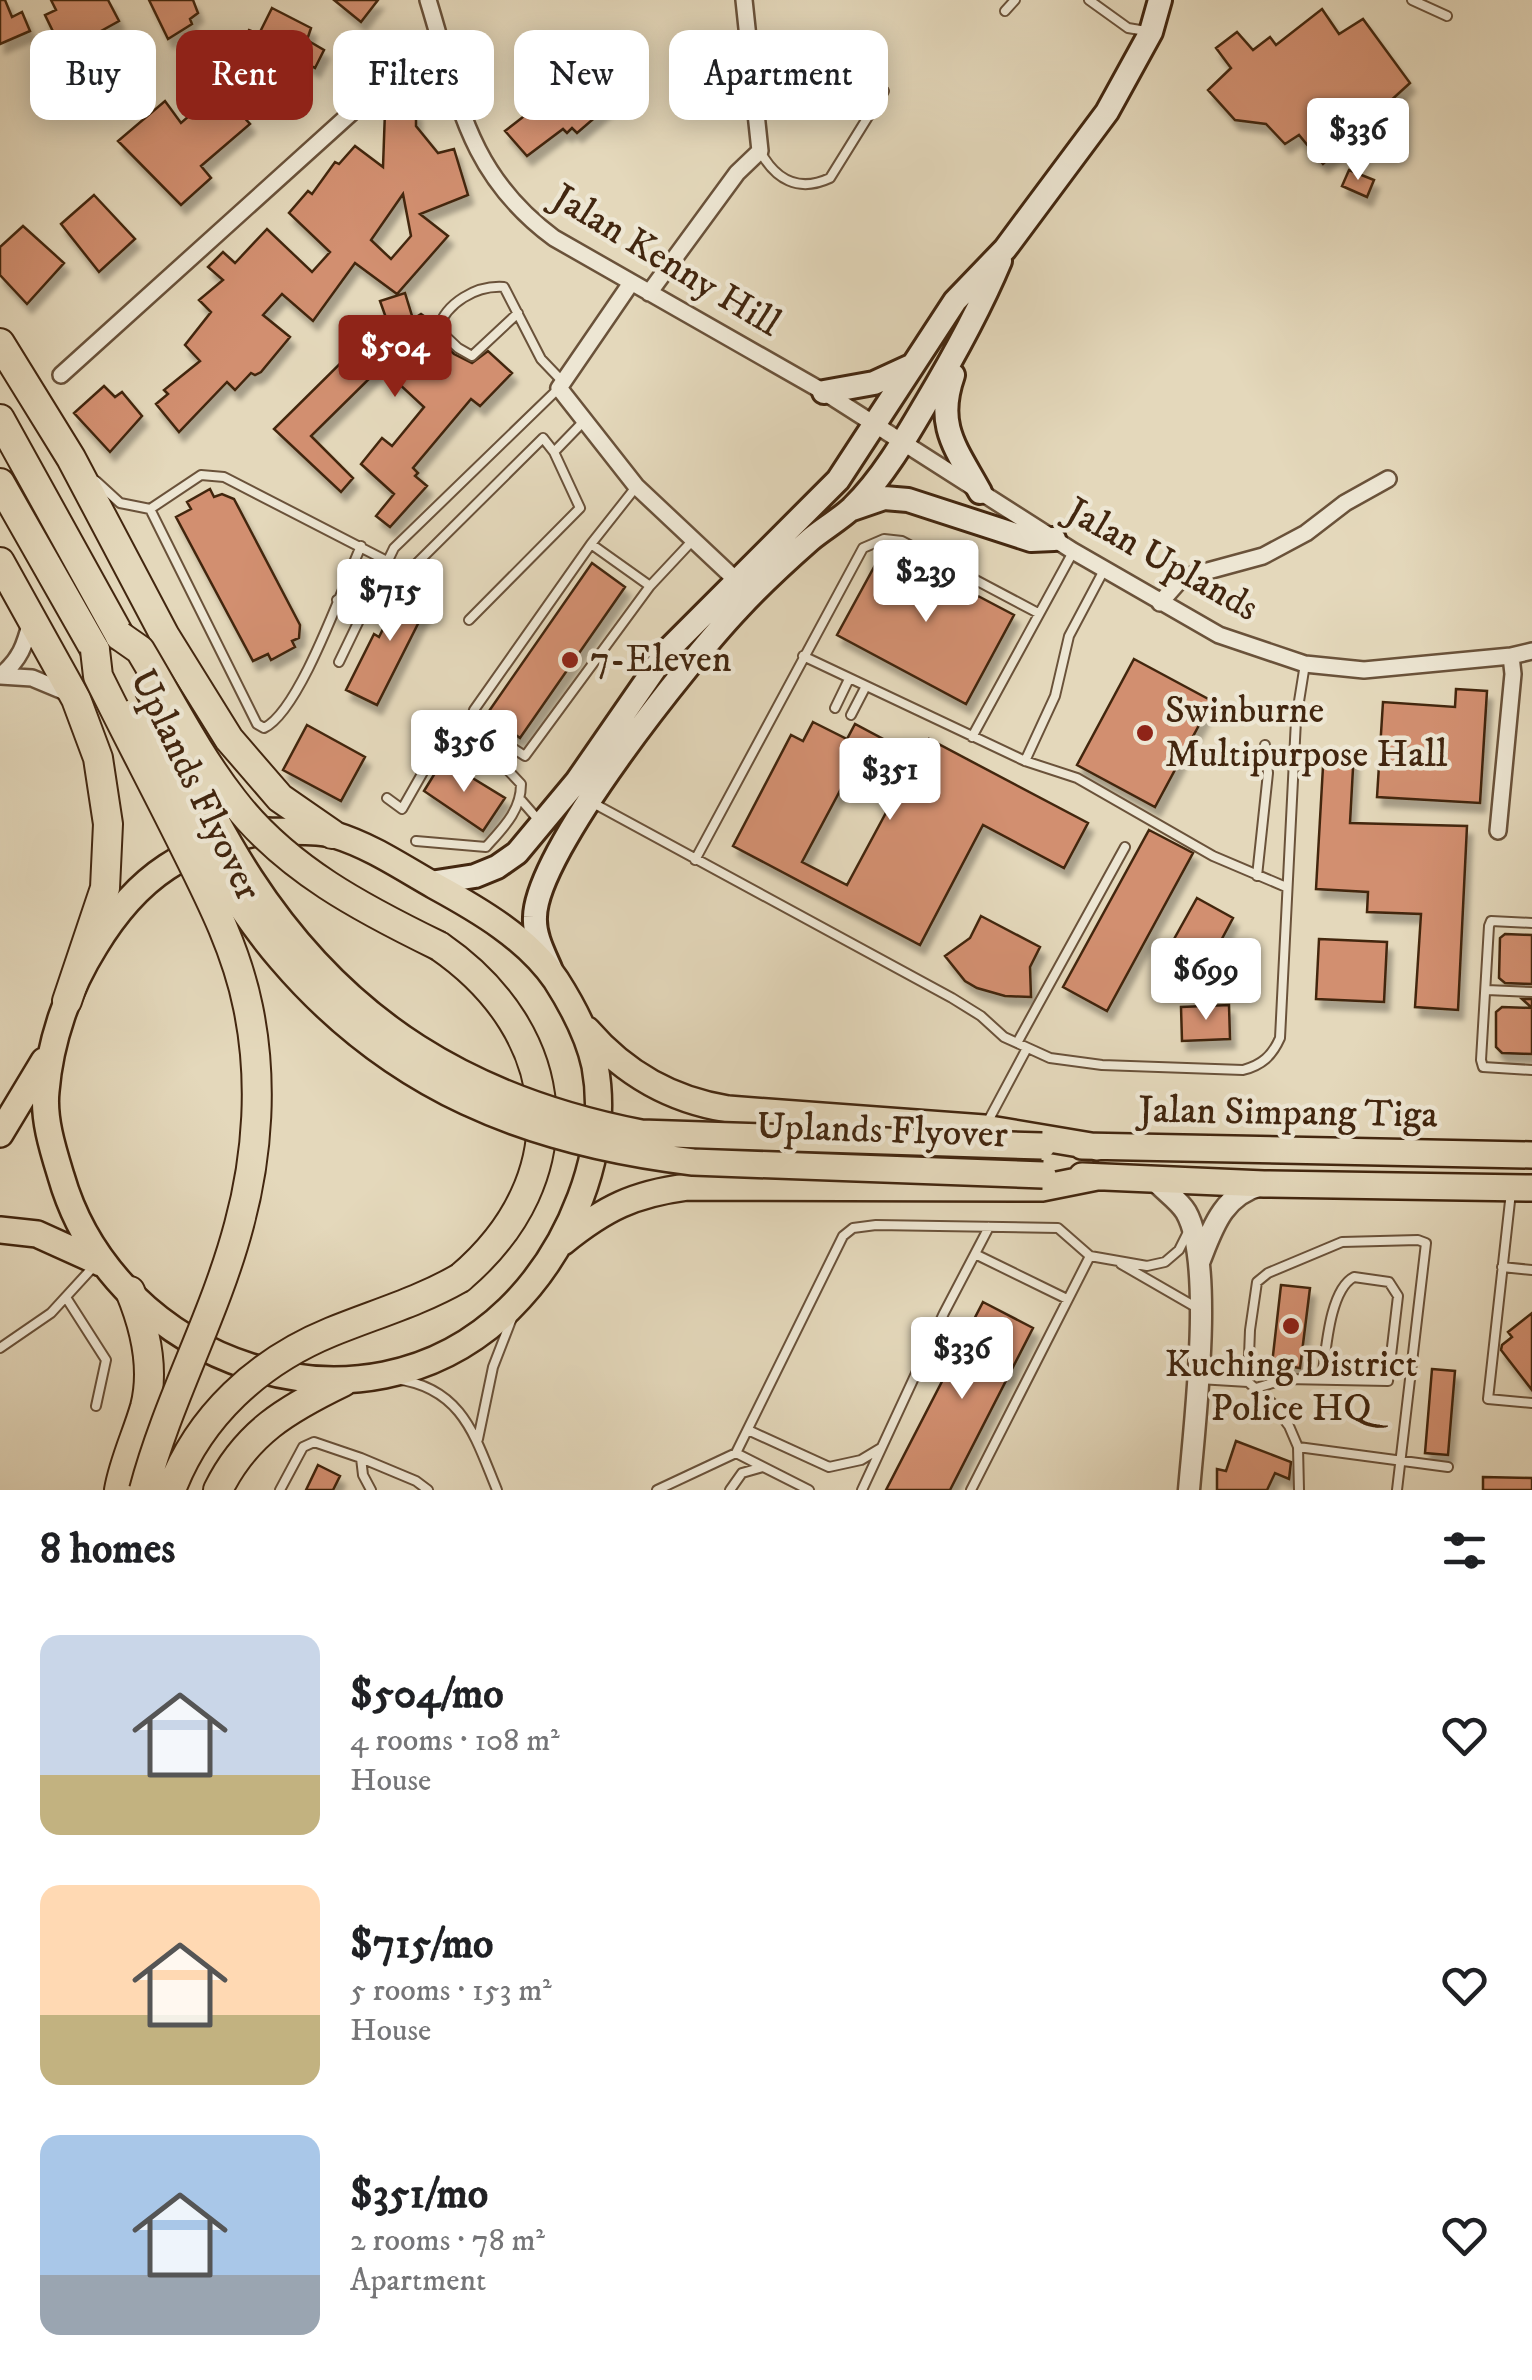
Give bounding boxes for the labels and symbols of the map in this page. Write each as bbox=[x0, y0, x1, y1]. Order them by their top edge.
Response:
pin: $336 bbox=[1299, 98, 1417, 183]
street label: Jalan Kenny Hill bbox=[540, 172, 790, 348]
pin: $504 bbox=[336, 315, 454, 400]
street label: Jalan Uplands bbox=[1055, 486, 1267, 633]
pin: $239 bbox=[867, 540, 985, 625]
pin: $715 bbox=[331, 559, 449, 644]
place label: 7-Eleven bbox=[590, 636, 732, 684]
marker: 7-Eleven bbox=[559, 649, 581, 671]
street label: Uplands Flyover bbox=[118, 661, 272, 909]
place label: Swinburne Multipurpose Hall bbox=[1165, 687, 1448, 779]
pin: $356 bbox=[405, 710, 523, 795]
marker: Swinburne Multipurpose Hall bbox=[1134, 722, 1156, 744]
pin: $351 bbox=[831, 738, 949, 823]
pin: $699 bbox=[1147, 938, 1265, 1023]
street label: Jalan Simpang Tiga bbox=[1135, 1086, 1438, 1140]
street label: Uplands Flyover bbox=[755, 1103, 1009, 1159]
marker: Kuching District Police HQ bbox=[1280, 1315, 1302, 1337]
pin: $336 bbox=[903, 1317, 1021, 1402]
place label: Kuching District Police HQ bbox=[1165, 1341, 1417, 1433]

